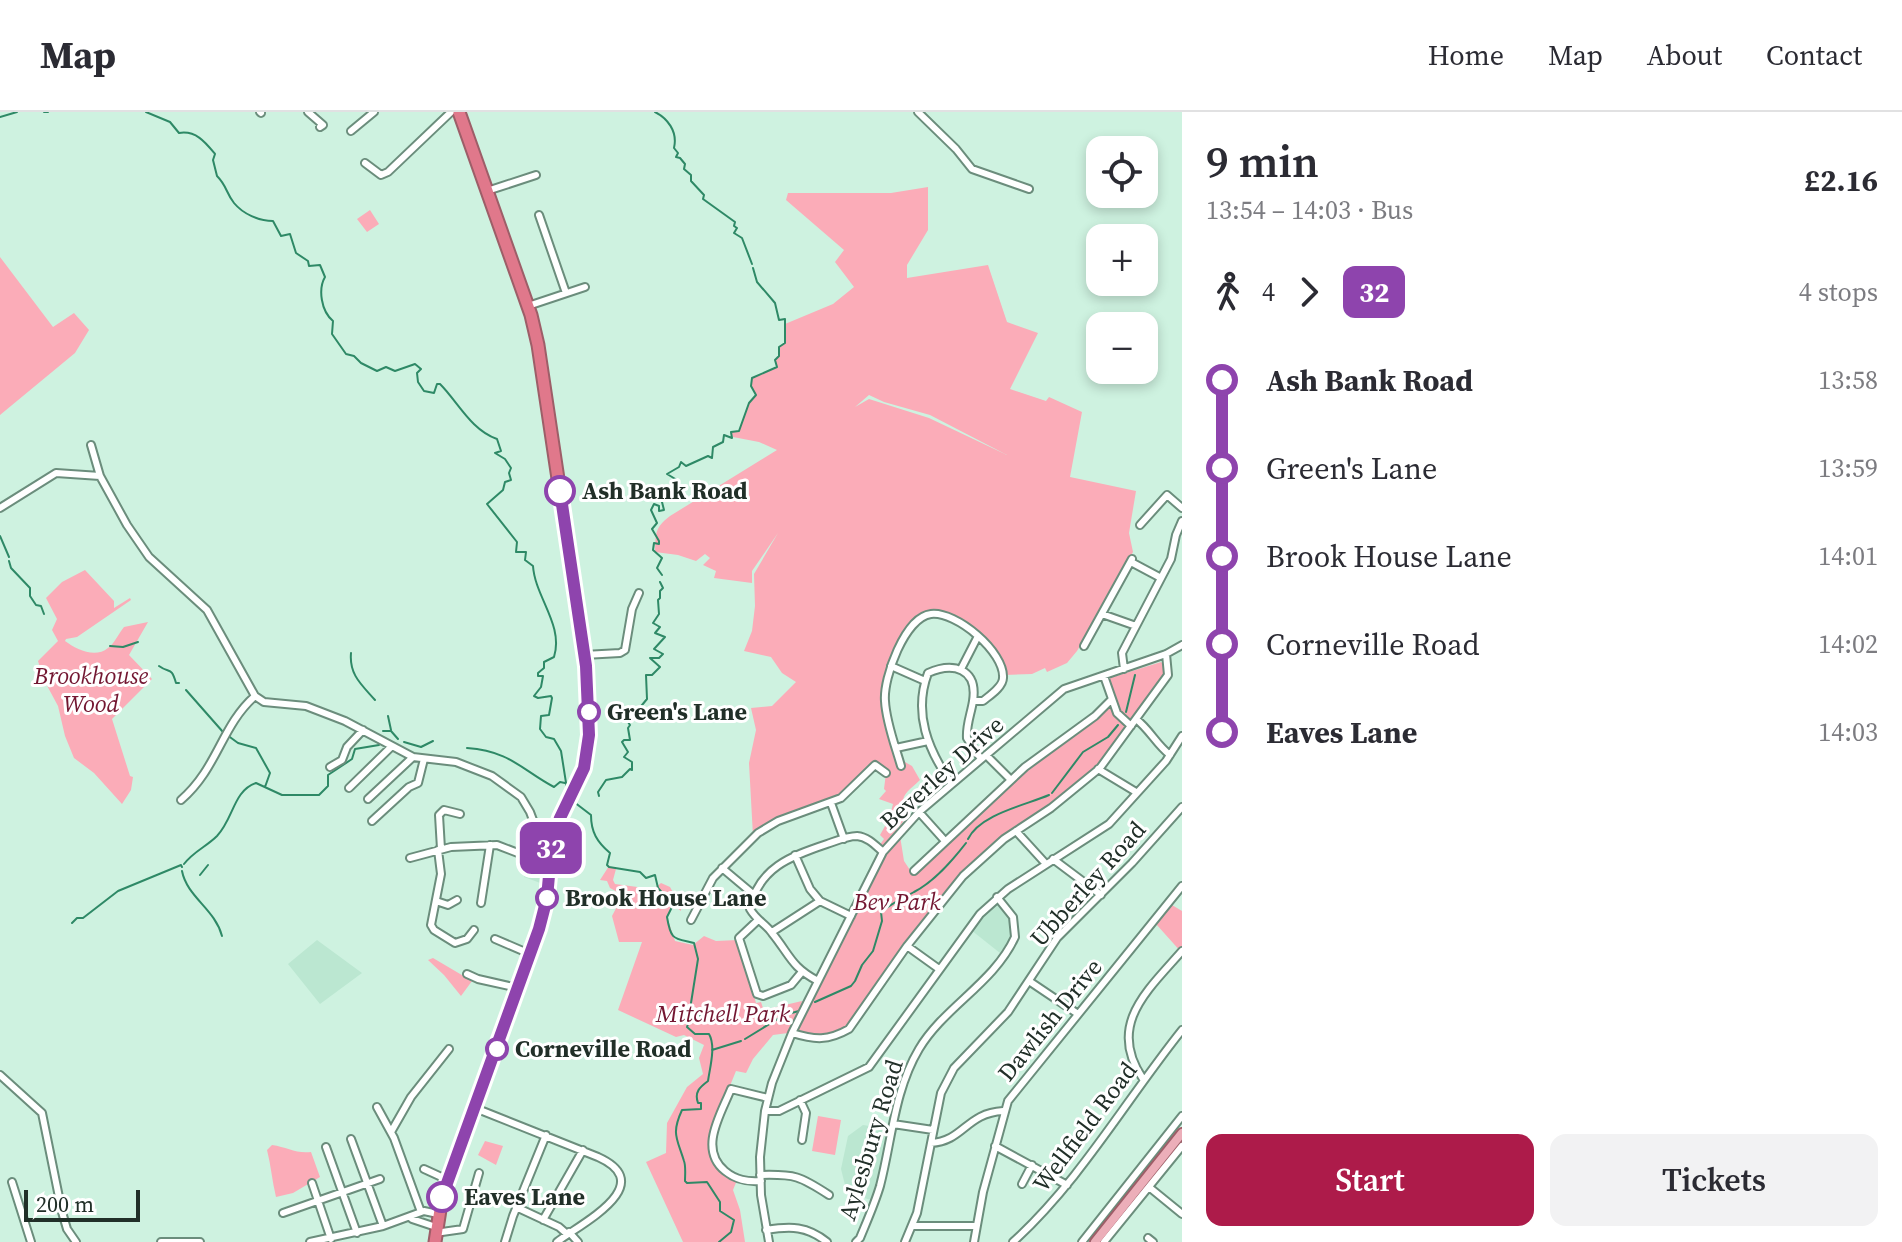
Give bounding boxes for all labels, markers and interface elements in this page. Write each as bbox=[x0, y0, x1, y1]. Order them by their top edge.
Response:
text: Map bbox=[40, 29, 116, 81]
text: Home bbox=[1428, 36, 1504, 74]
text: Map bbox=[1548, 36, 1603, 74]
text: About bbox=[1647, 36, 1722, 74]
text: Contact bbox=[1766, 36, 1862, 74]
text: 9 min bbox=[1206, 131, 1319, 192]
map controls bbox=[1086, 136, 1158, 384]
button: locate bbox=[1086, 136, 1158, 208]
text: £2.16 bbox=[1804, 160, 1878, 201]
text: 13:54 – 14:03 · Bus bbox=[1206, 192, 1413, 228]
button: + bbox=[1086, 224, 1158, 296]
icon: walk bbox=[1206, 270, 1250, 314]
icon: forward bbox=[1287, 270, 1331, 314]
text: 32 bbox=[1359, 273, 1389, 311]
text: 4 bbox=[1262, 274, 1275, 310]
text: 4 stops bbox=[1799, 274, 1878, 310]
button: − bbox=[1086, 312, 1158, 384]
text: Ash Bank Road bbox=[1266, 360, 1473, 401]
text: 13:58 bbox=[1818, 362, 1878, 398]
text: Green's Lane bbox=[1266, 448, 1437, 489]
text: 13:59 bbox=[1818, 450, 1878, 486]
place label: Ash Bank Road bbox=[582, 474, 748, 507]
marker: Ash Bank Road bbox=[545, 476, 575, 506]
text: Brook House Lane bbox=[1266, 536, 1512, 577]
text: 14:01 bbox=[1818, 538, 1878, 574]
text: Corneville Road bbox=[1266, 624, 1480, 665]
text: 14:02 bbox=[1818, 626, 1878, 662]
park label: Brookhouse Wood bbox=[33, 659, 148, 720]
place label: Green's Lane bbox=[607, 695, 747, 728]
marker: Green's Lane bbox=[578, 701, 600, 723]
street label: Beverley Drive bbox=[873, 708, 1011, 837]
text: Eaves Lane bbox=[1266, 712, 1417, 753]
text: 14:03 bbox=[1818, 714, 1878, 750]
street label: Ubberley Road bbox=[1022, 813, 1153, 954]
line badge: 32 bbox=[515, 822, 587, 874]
text: 32 bbox=[536, 829, 566, 867]
place label: Brook House Lane bbox=[565, 881, 766, 914]
park label: Bev Park bbox=[852, 885, 941, 918]
marker: Brook House Lane bbox=[536, 887, 558, 909]
street label: Dawlish Drive bbox=[990, 951, 1109, 1088]
park label: Mitchell Park bbox=[655, 997, 791, 1030]
place label: Corneville Road bbox=[515, 1032, 692, 1065]
marker: Corneville Road bbox=[486, 1038, 508, 1060]
street label: Aylesbury Road bbox=[830, 1055, 911, 1224]
street label: Wellfield Road bbox=[1025, 1055, 1145, 1199]
button: Start bbox=[1206, 1134, 1534, 1226]
button: Tickets bbox=[1550, 1134, 1878, 1226]
place label: Eaves Lane bbox=[464, 1180, 585, 1213]
marker: Eaves Lane bbox=[427, 1182, 457, 1212]
scale bar bbox=[24, 1186, 140, 1222]
text: 200 m bbox=[36, 1189, 94, 1219]

